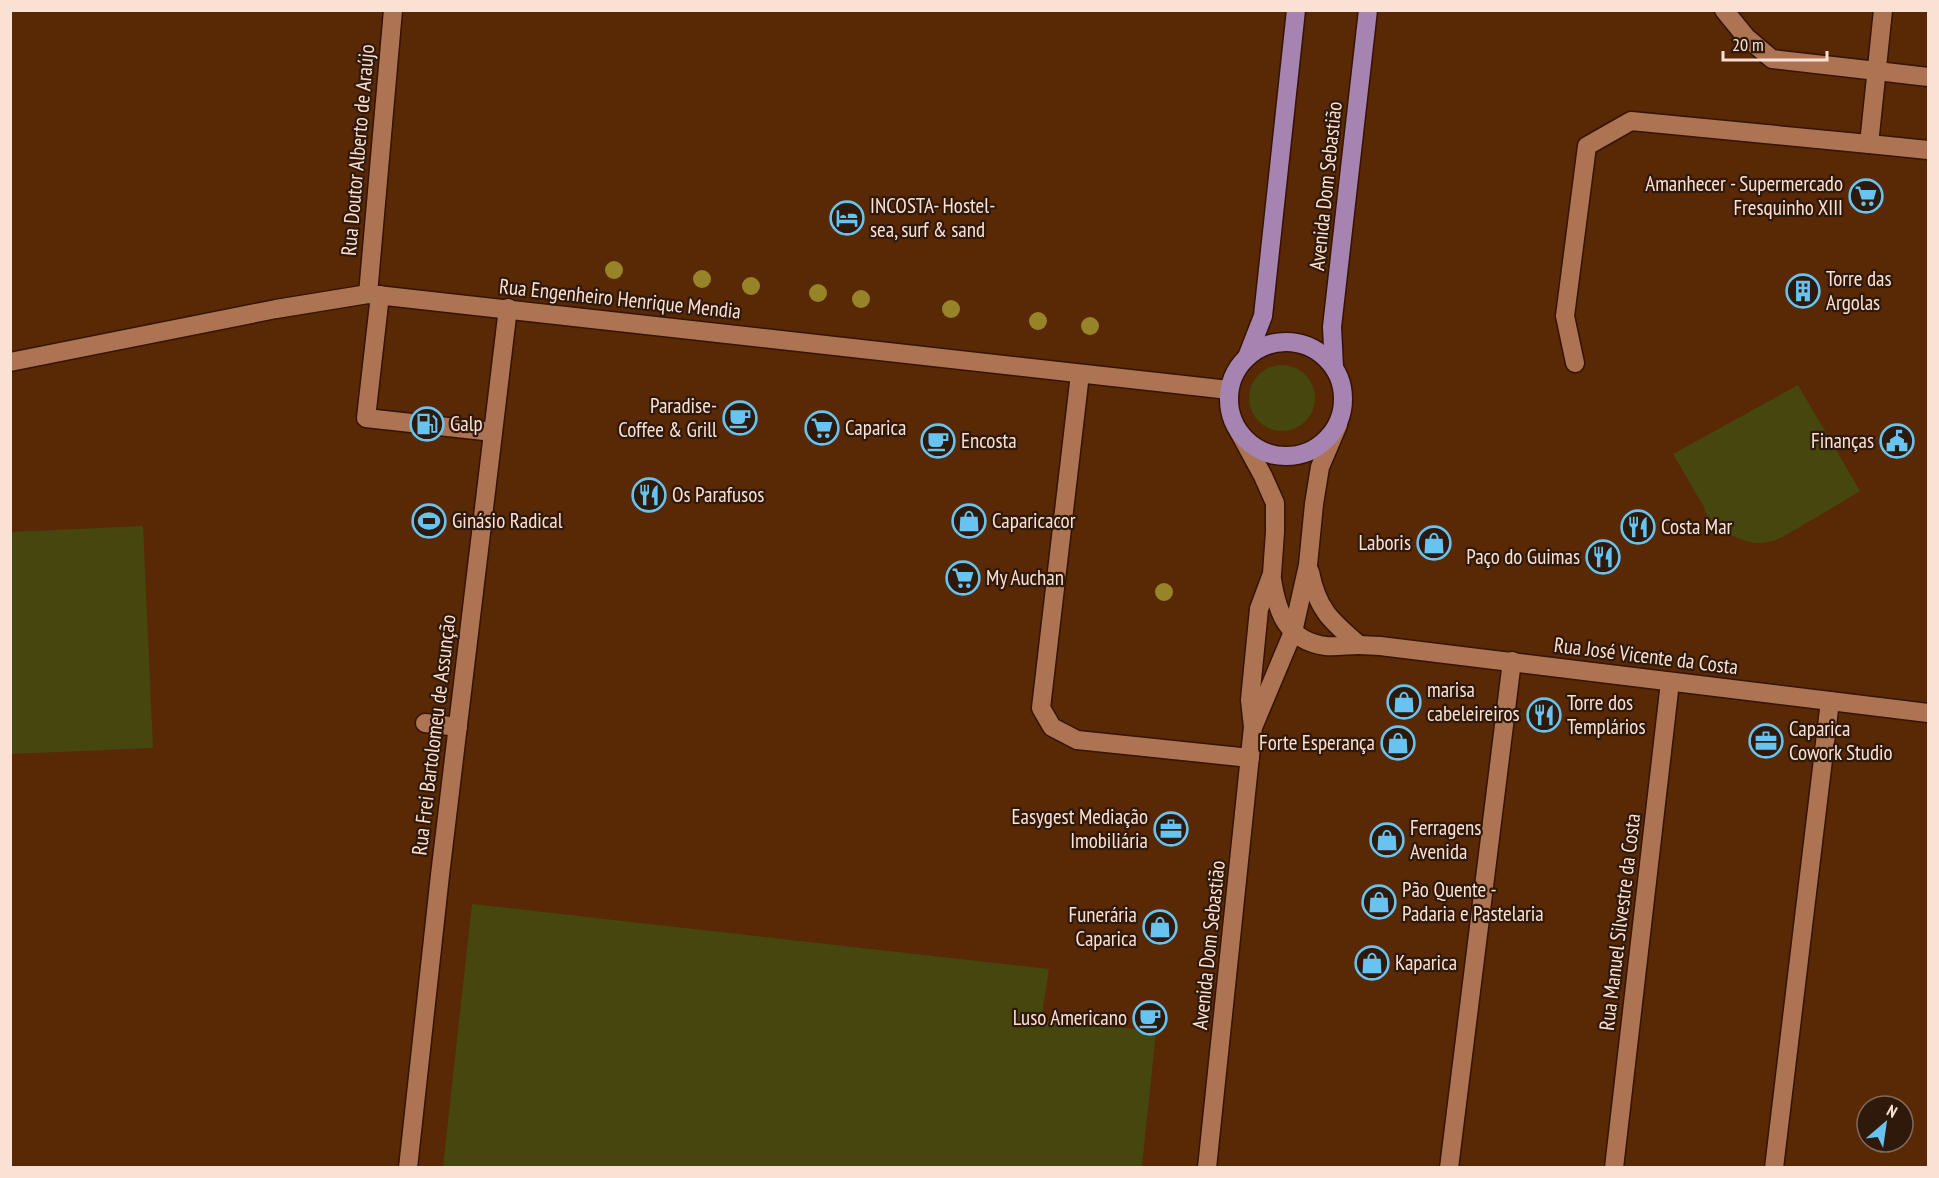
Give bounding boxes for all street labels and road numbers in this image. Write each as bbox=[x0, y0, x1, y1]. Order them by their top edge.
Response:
street label: Rua Doutor Alberto de Araújo bbox=[335, 43, 380, 257]
street label: Avenida Dom Sebastião bbox=[1303, 100, 1348, 272]
street label: Rua Engenheiro Henrique Mendia bbox=[498, 272, 742, 325]
street label: Rua Frei Bartolomeu de Assunção bbox=[405, 613, 462, 857]
street label: Rua José Vicente da Costa bbox=[1552, 631, 1740, 680]
street label: Rua Manuel Silvestre da Costa bbox=[1593, 812, 1646, 1032]
street label: Avenida Dom Sebastião bbox=[1186, 859, 1231, 1031]

